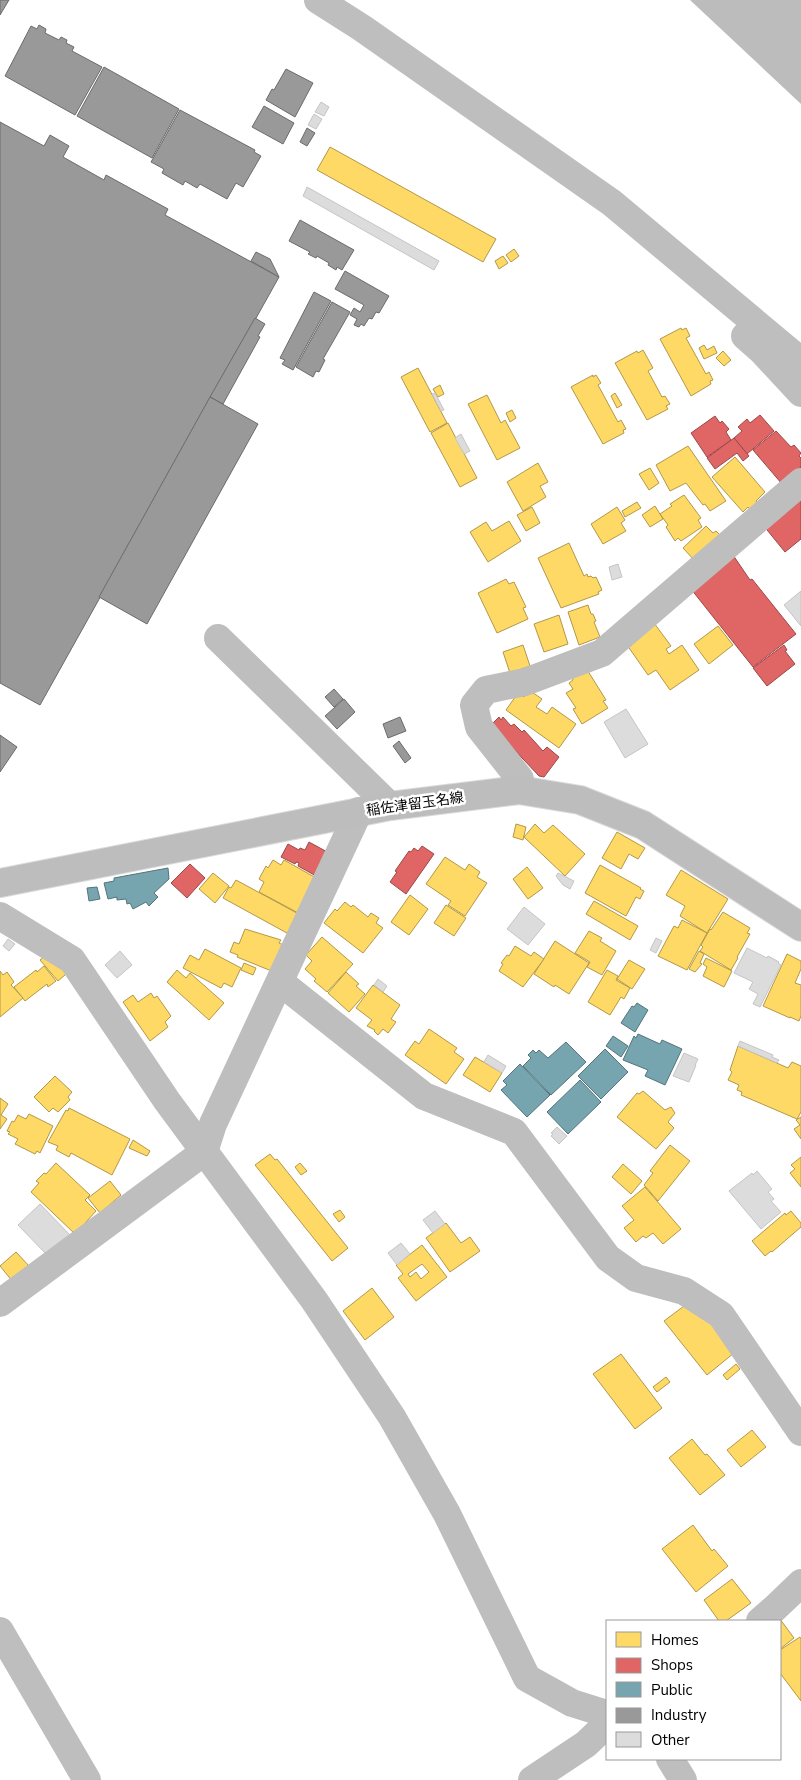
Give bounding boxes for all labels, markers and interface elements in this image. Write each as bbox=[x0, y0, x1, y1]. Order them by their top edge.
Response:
street label: 稲佐津留玉名線 bbox=[365, 788, 465, 820]
legend bbox=[606, 1620, 781, 1760]
text: Homes bbox=[651, 1630, 699, 1650]
text: Shops bbox=[651, 1655, 693, 1675]
text: Public bbox=[651, 1680, 692, 1700]
text: Industry bbox=[651, 1705, 707, 1725]
text: Other bbox=[651, 1730, 690, 1750]

